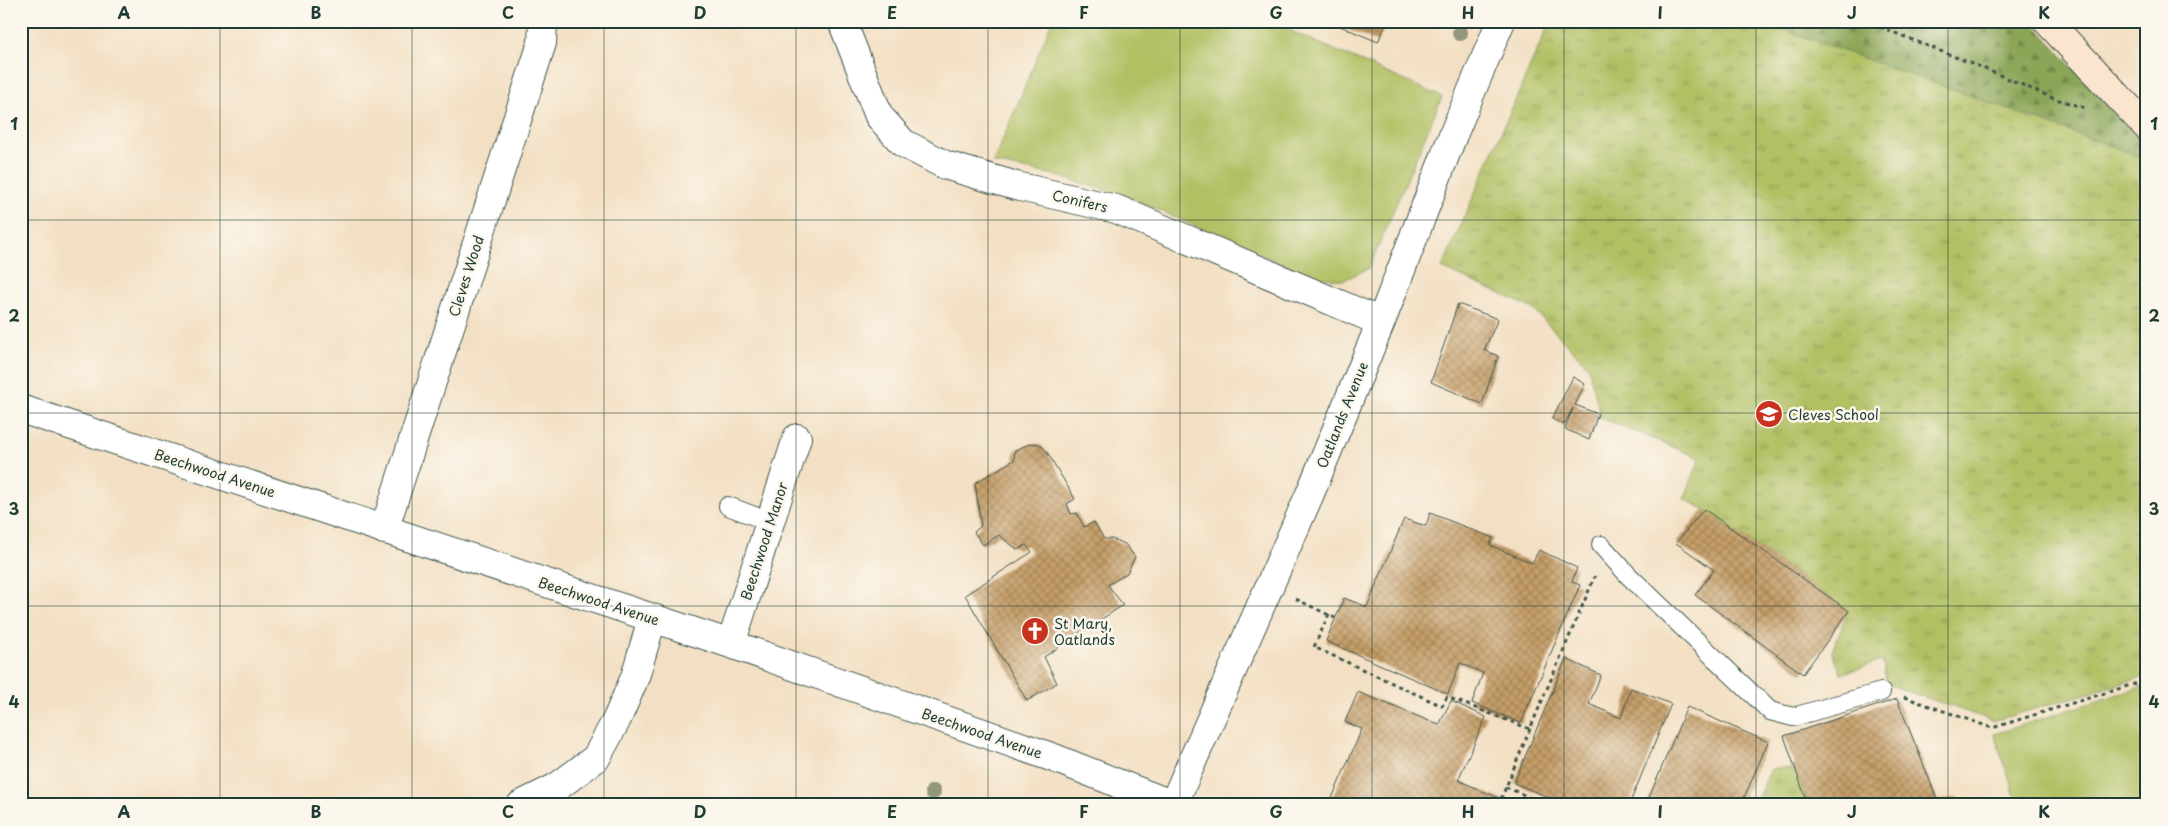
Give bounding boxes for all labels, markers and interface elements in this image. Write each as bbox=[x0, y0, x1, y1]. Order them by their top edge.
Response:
text: A bbox=[118, 0, 131, 24]
text: B bbox=[311, 0, 322, 24]
text: C bbox=[502, 0, 514, 24]
text: D bbox=[694, 0, 706, 24]
text: E bbox=[887, 0, 897, 24]
text: F bbox=[1079, 0, 1089, 24]
text: G bbox=[1269, 0, 1283, 24]
text: H bbox=[1462, 0, 1474, 24]
text: I bbox=[1657, 0, 1663, 24]
text: J bbox=[1847, 0, 1857, 24]
text: K bbox=[2038, 0, 2050, 24]
text: 1 bbox=[10, 111, 18, 135]
text: 1 bbox=[2150, 111, 2158, 135]
street label: Conifers bbox=[1050, 184, 1110, 218]
street label: Cleves Wood bbox=[443, 233, 489, 319]
text: 2 bbox=[8, 303, 20, 327]
text: 2 bbox=[2148, 303, 2160, 327]
street label: Oatlands Avenue bbox=[1311, 359, 1373, 471]
school or university icon: Cleves School bbox=[1754, 399, 1784, 429]
place label: Cleves School bbox=[1788, 404, 1879, 425]
street label: Beechwood Avenue bbox=[152, 444, 279, 503]
street label: Beechwood Manor bbox=[735, 479, 793, 603]
text: 3 bbox=[9, 496, 19, 520]
text: 3 bbox=[2149, 496, 2159, 520]
street label: Beechwood Avenue bbox=[536, 572, 663, 631]
place label: St Mary, Oatlands bbox=[1054, 613, 1115, 650]
church icon: St Mary, Oatlands bbox=[1020, 616, 1050, 646]
text: 4 bbox=[9, 689, 20, 713]
text: 4 bbox=[2149, 689, 2160, 713]
street label: Beechwood Avenue bbox=[919, 703, 1045, 764]
text: A bbox=[118, 799, 131, 823]
text: B bbox=[311, 799, 322, 823]
text: C bbox=[502, 799, 514, 823]
text: D bbox=[694, 799, 706, 823]
text: E bbox=[887, 799, 897, 823]
text: F bbox=[1079, 799, 1089, 823]
text: G bbox=[1269, 799, 1283, 823]
text: H bbox=[1462, 799, 1474, 823]
text: I bbox=[1657, 799, 1663, 823]
text: J bbox=[1847, 799, 1857, 823]
text: K bbox=[2038, 799, 2050, 823]

